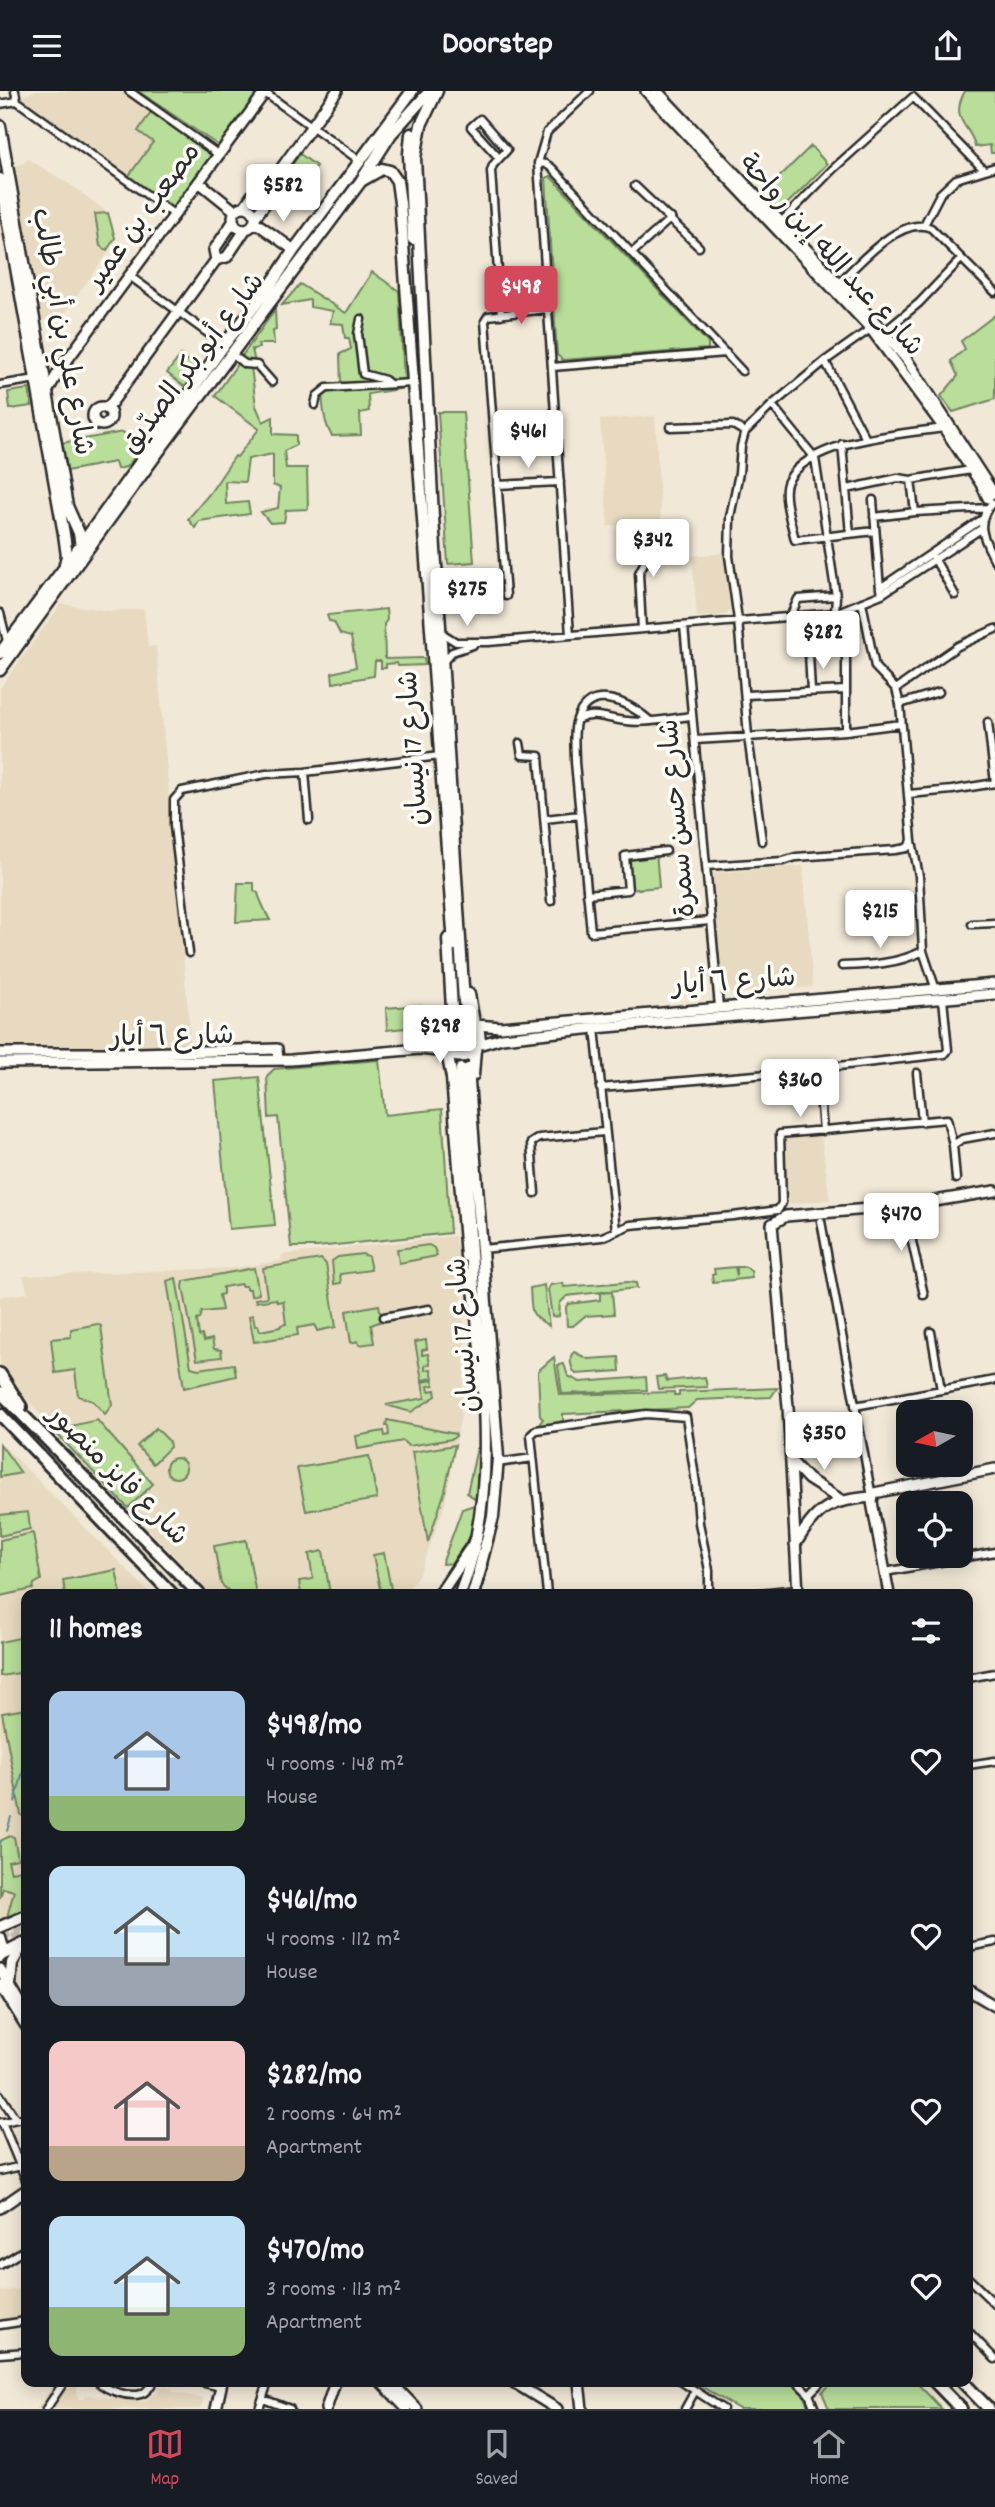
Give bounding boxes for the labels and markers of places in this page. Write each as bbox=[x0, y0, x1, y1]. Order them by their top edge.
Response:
pin: $582 bbox=[242, 165, 324, 224]
pin: $498 bbox=[480, 267, 562, 326]
pin: $461 bbox=[487, 411, 569, 470]
pin: $342 bbox=[612, 519, 694, 579]
pin: $275 bbox=[426, 568, 508, 628]
pin: $282 bbox=[782, 611, 864, 671]
pin: $215 bbox=[839, 891, 921, 950]
pin: $298 bbox=[399, 1005, 481, 1065]
pin: $360 bbox=[759, 1059, 841, 1119]
pin: $470 bbox=[860, 1193, 942, 1253]
pin: $350 bbox=[783, 1413, 865, 1472]

